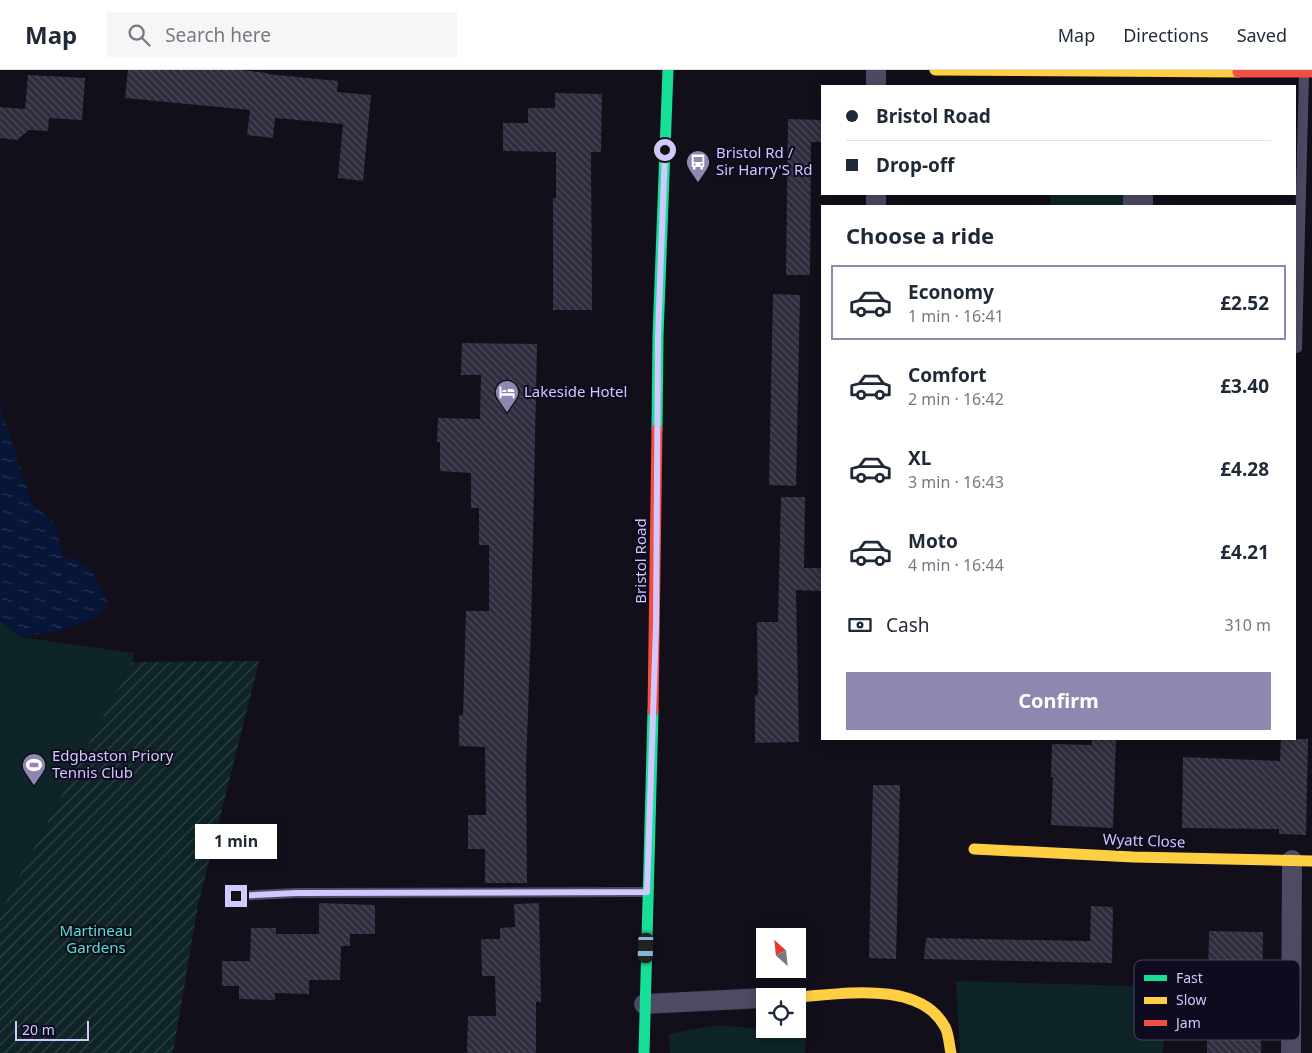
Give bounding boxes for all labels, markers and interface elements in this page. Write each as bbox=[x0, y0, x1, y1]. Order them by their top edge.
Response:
search box bbox=[107, 12, 457, 57]
text: Map bbox=[25, 18, 77, 51]
icon: search bbox=[125, 21, 153, 49]
text: Search here bbox=[165, 22, 271, 48]
text: Map bbox=[1058, 23, 1095, 47]
text: Directions bbox=[1123, 23, 1209, 47]
text: Saved bbox=[1237, 23, 1287, 47]
text: Bristol Road bbox=[876, 103, 991, 129]
route start bbox=[654, 139, 676, 161]
place label: Bristol Rd / Sir Harry'S Rd bbox=[716, 142, 812, 179]
bus stop icon: Bristol Rd / Sir Harry'S Rd bbox=[685, 149, 711, 183]
text: Drop-off bbox=[876, 152, 955, 178]
text: Choose a ride bbox=[846, 220, 994, 250]
text: Economy bbox=[908, 279, 994, 305]
icon: car bbox=[848, 280, 893, 325]
text: £2.52 bbox=[1220, 290, 1269, 316]
text: 1 min · 16:41 bbox=[908, 305, 1004, 327]
text: Comfort bbox=[908, 362, 987, 388]
icon: car bbox=[848, 363, 893, 408]
text: £3.40 bbox=[1220, 373, 1269, 399]
hotel icon: Lakeside Hotel bbox=[494, 379, 520, 413]
place label: Lakeside Hotel bbox=[524, 381, 627, 401]
text: 2 min · 16:42 bbox=[908, 388, 1004, 410]
text: XL bbox=[908, 445, 931, 471]
icon: car bbox=[848, 446, 893, 491]
text: £4.28 bbox=[1220, 456, 1269, 482]
text: 3 min · 16:43 bbox=[908, 471, 1004, 493]
street label: Bristol Road bbox=[630, 518, 650, 604]
text: Moto bbox=[908, 528, 958, 554]
icon: car bbox=[848, 529, 893, 574]
text: £4.21 bbox=[1220, 539, 1269, 565]
text: 4 min · 16:44 bbox=[908, 554, 1004, 576]
icon: cash bbox=[846, 611, 874, 639]
text: Cash bbox=[886, 612, 930, 638]
text: 310 m bbox=[1224, 614, 1271, 636]
button: Confirm bbox=[846, 672, 1271, 730]
place label: Edgbaston Priory Tennis Club bbox=[52, 745, 174, 782]
sports icon: Edgbaston Priory Tennis Club bbox=[21, 752, 47, 786]
callout: 1 min bbox=[195, 824, 277, 858]
street label: Wyatt Close bbox=[1102, 829, 1186, 851]
text: 1 min bbox=[214, 830, 258, 852]
route end bbox=[225, 885, 247, 907]
park label: Martineau Gardens bbox=[60, 920, 132, 957]
north arrow bbox=[756, 928, 806, 978]
map controls bbox=[756, 928, 806, 1038]
car bbox=[637, 933, 654, 963]
legend bbox=[1134, 960, 1300, 1040]
text: Fast bbox=[1176, 968, 1203, 987]
button: locate bbox=[756, 988, 806, 1038]
text: Slow bbox=[1176, 990, 1207, 1009]
text: Jam bbox=[1174, 1013, 1201, 1032]
scale bar bbox=[15, 1018, 89, 1041]
text: 20 m bbox=[22, 1020, 55, 1039]

